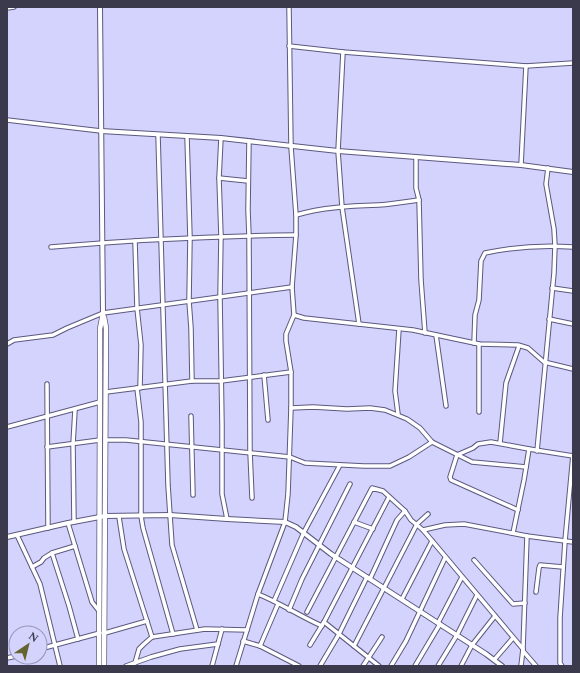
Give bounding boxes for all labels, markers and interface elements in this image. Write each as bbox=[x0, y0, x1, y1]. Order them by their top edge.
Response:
north arrow bbox=[8, 625, 48, 665]
text: N bbox=[25, 628, 42, 647]

